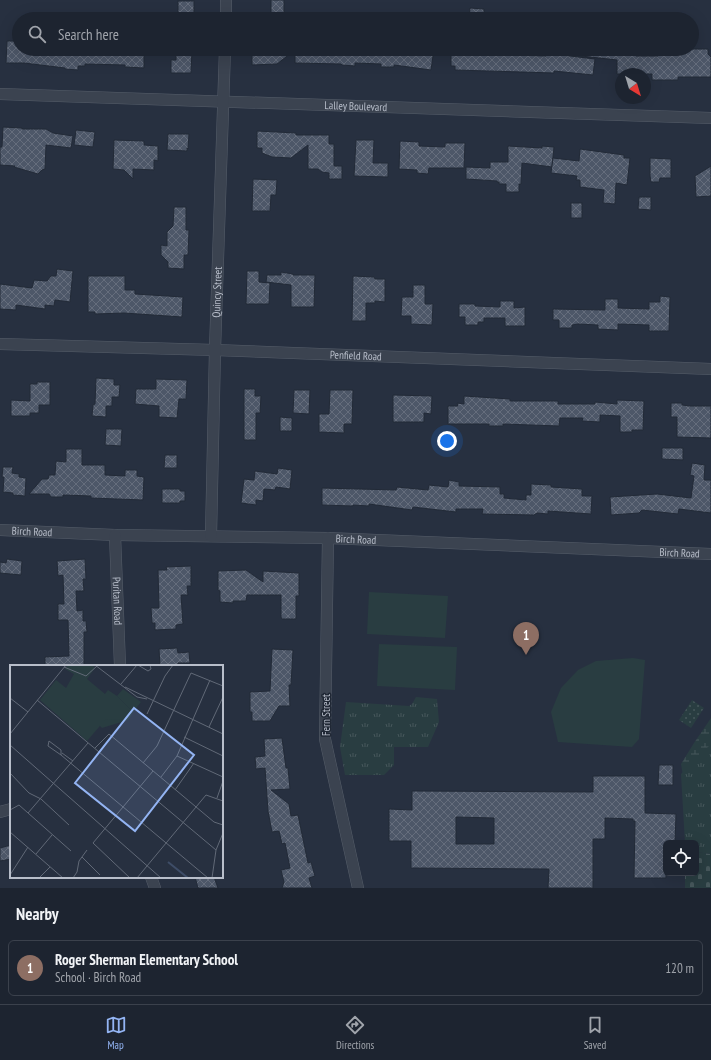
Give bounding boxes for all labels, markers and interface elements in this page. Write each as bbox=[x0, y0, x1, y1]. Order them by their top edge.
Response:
search box bbox=[12, 12, 699, 56]
icon: search bbox=[26, 23, 48, 45]
text: Search here bbox=[58, 25, 119, 44]
north arrow bbox=[615, 68, 651, 104]
street label: Lalley Boulevard bbox=[324, 98, 388, 114]
street label: Quincy Street bbox=[209, 266, 225, 318]
street label: Penfield Road bbox=[330, 347, 382, 363]
your location bbox=[437, 431, 457, 451]
street label: Birch Road bbox=[11, 524, 53, 539]
street label: Birch Road bbox=[335, 531, 377, 547]
street label: Birch Road bbox=[659, 545, 700, 561]
street label: Puritan Road bbox=[110, 577, 125, 626]
pin: 1 bbox=[513, 622, 539, 655]
inset map bbox=[10, 665, 223, 878]
street label: Fern Street bbox=[319, 694, 333, 736]
map controls bbox=[663, 840, 699, 876]
button: locate bbox=[663, 840, 699, 876]
text: Nearby bbox=[16, 903, 59, 925]
text: Roger Sherman Elementary School bbox=[55, 950, 238, 969]
text: 1 bbox=[27, 960, 33, 977]
text: 120 m bbox=[665, 960, 694, 977]
text: School · Birch Road bbox=[55, 969, 141, 986]
tab: Map bbox=[105, 1014, 127, 1052]
tab: Directions bbox=[336, 1014, 374, 1052]
tab: Saved bbox=[584, 1014, 606, 1052]

